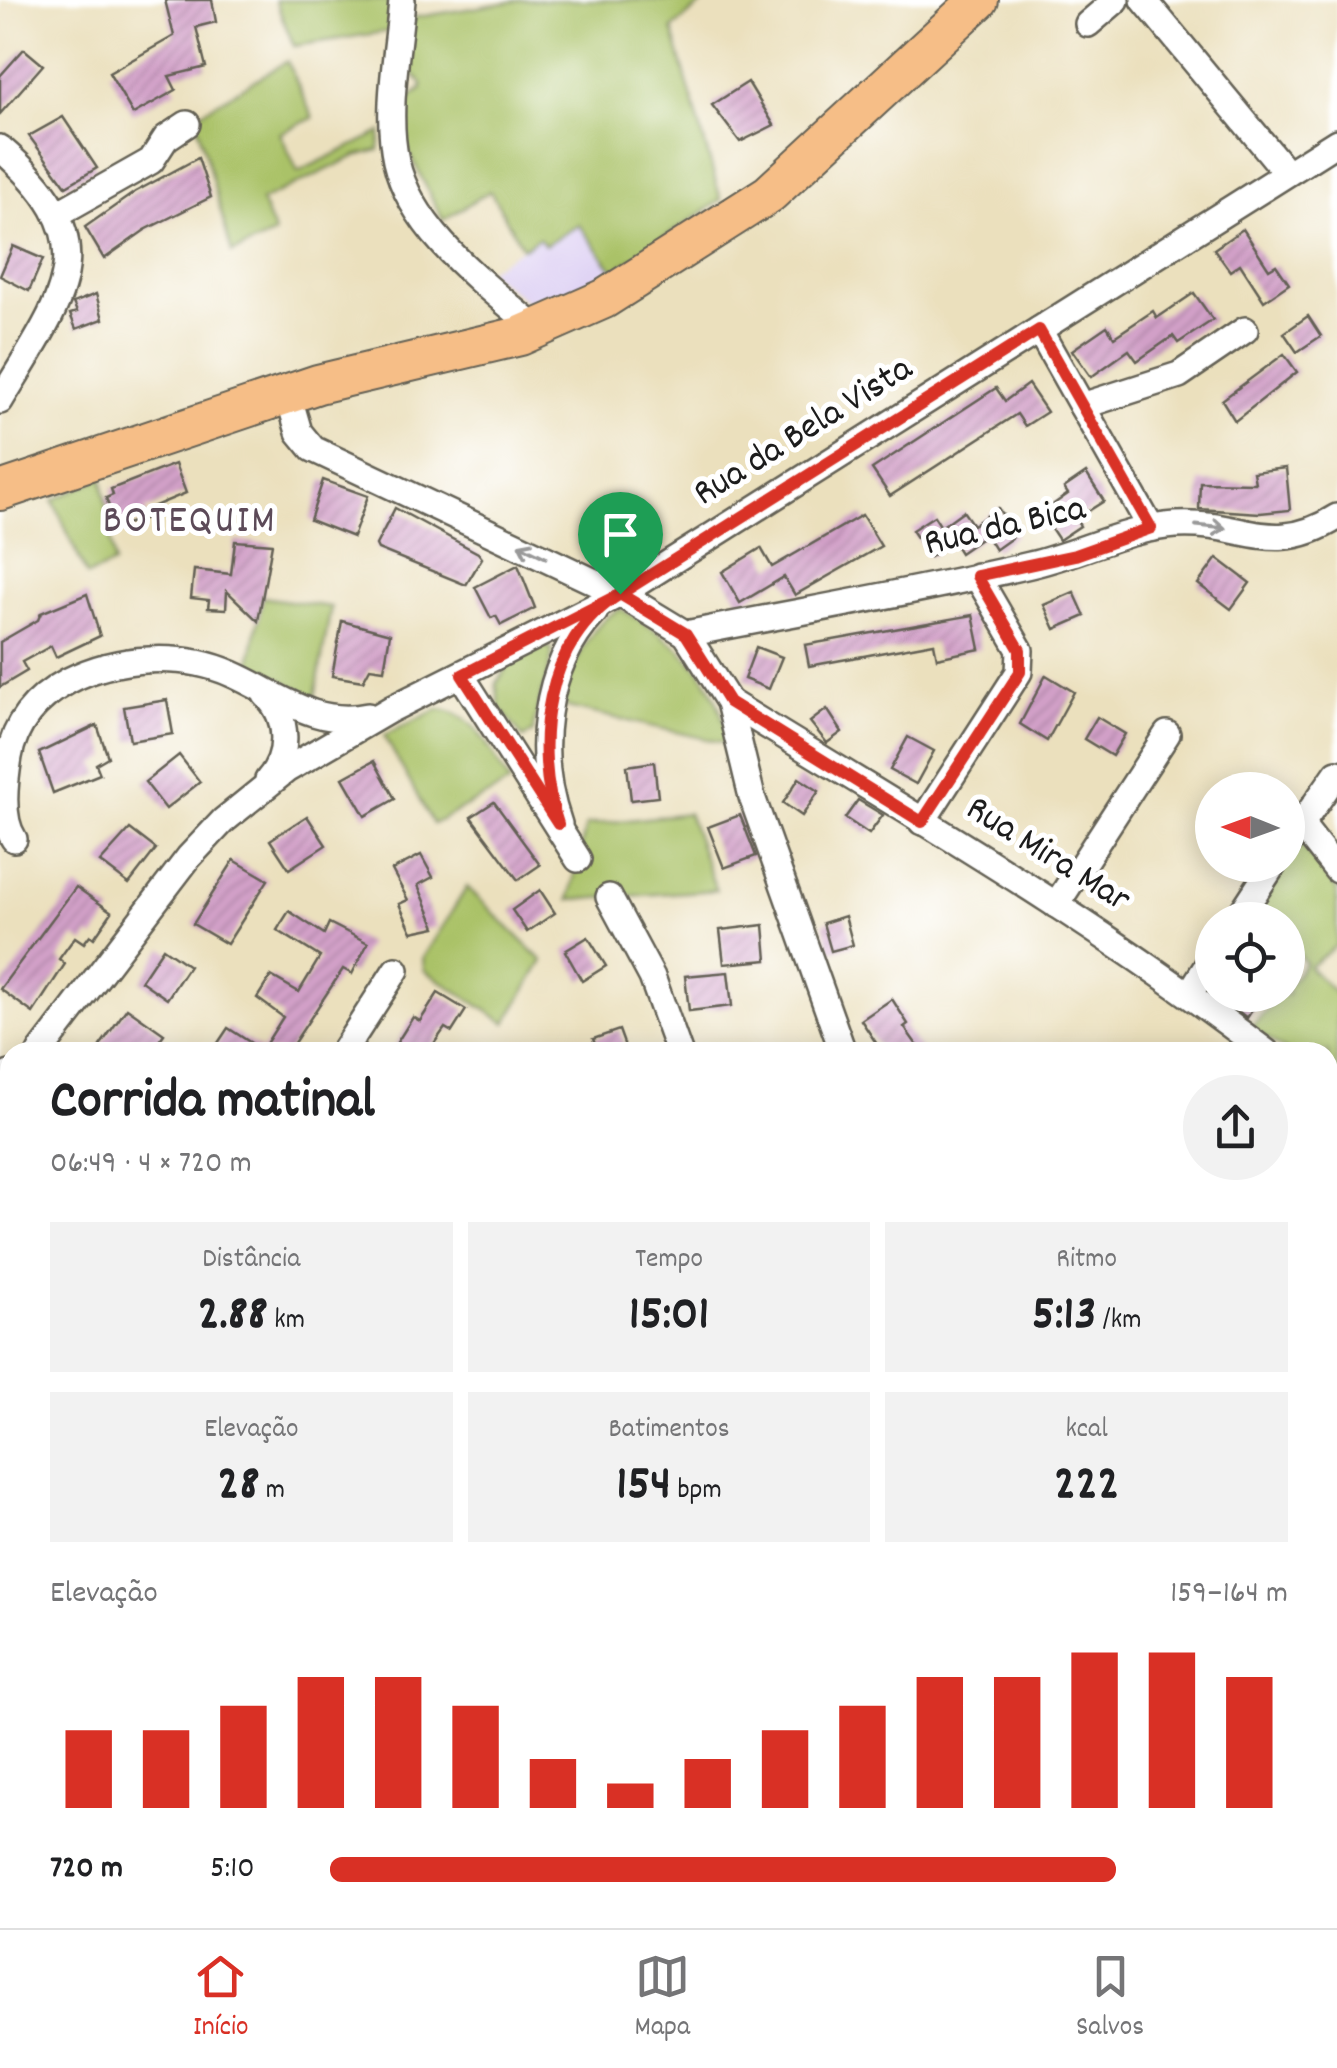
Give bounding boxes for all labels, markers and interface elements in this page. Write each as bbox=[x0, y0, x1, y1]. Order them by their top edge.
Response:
street label: Rua da Bela Vista bbox=[684, 343, 925, 522]
street label: Rua da Bica bbox=[919, 483, 1092, 573]
pin bbox=[578, 492, 663, 595]
district label: BOTEQUIM bbox=[103, 495, 277, 552]
icon: arrive bbox=[593, 507, 648, 562]
one-way arrow bbox=[1194, 517, 1227, 536]
one-way arrow bbox=[518, 541, 547, 560]
north arrow bbox=[1195, 772, 1305, 882]
map controls bbox=[1195, 772, 1305, 1012]
street label: Rua Mira Mar bbox=[954, 784, 1140, 928]
button: locate bbox=[1195, 902, 1305, 1012]
text: Corrida matinal bbox=[50, 1065, 375, 1144]
button: share bbox=[1183, 1075, 1288, 1180]
text: 06:49 · 4 × 720 m bbox=[50, 1142, 252, 1188]
text: Distância bbox=[202, 1241, 300, 1281]
text: Tempo bbox=[635, 1241, 703, 1281]
text: Ritmo bbox=[1056, 1241, 1117, 1281]
text: 2.88 bbox=[198, 1281, 268, 1353]
text: 15:01 bbox=[629, 1281, 709, 1353]
text: 5:13 bbox=[1032, 1281, 1096, 1353]
text: km bbox=[268, 1302, 305, 1342]
text: /km bbox=[1096, 1302, 1142, 1342]
text: Elevação bbox=[204, 1411, 298, 1451]
text: Batimentos bbox=[609, 1411, 729, 1451]
text: kcal bbox=[1065, 1411, 1108, 1451]
text: 28 bbox=[218, 1451, 259, 1523]
text: 154 bbox=[616, 1451, 671, 1523]
text: 222 bbox=[1054, 1451, 1119, 1523]
text: m bbox=[259, 1472, 285, 1512]
text: bpm bbox=[671, 1472, 722, 1512]
text: Elevação bbox=[50, 1572, 158, 1618]
text: 159–164 m bbox=[1170, 1572, 1288, 1618]
text: 720 m bbox=[50, 1847, 123, 1893]
text: 5:10 bbox=[210, 1847, 255, 1893]
tab: Início bbox=[193, 1949, 249, 2049]
tab: Mapa bbox=[634, 1949, 690, 2049]
tab: Salvos bbox=[1076, 1949, 1144, 2049]

